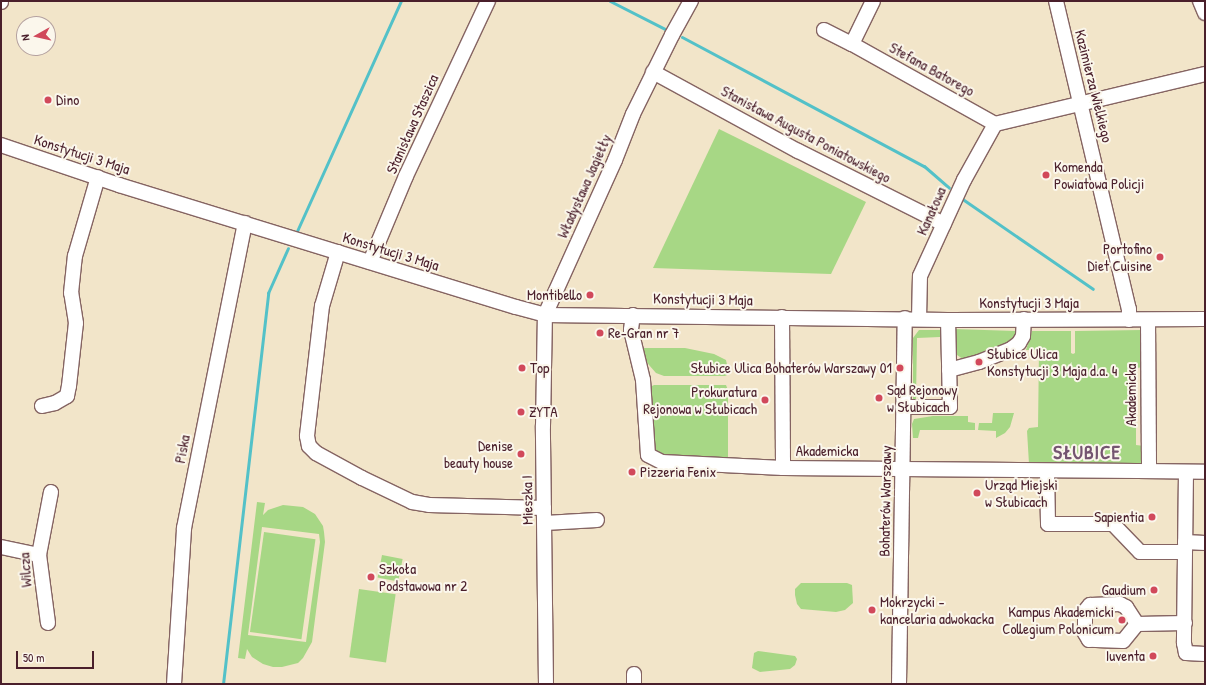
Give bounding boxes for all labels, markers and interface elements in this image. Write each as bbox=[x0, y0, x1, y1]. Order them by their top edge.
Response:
north arrow bbox=[16, 16, 56, 56]
street label: Kazimierza Wielkiego bbox=[1071, 28, 1117, 144]
text: N bbox=[18, 34, 32, 41]
street label: Stefana Batorego bbox=[886, 38, 978, 100]
street label: Stanisława Staszica bbox=[382, 72, 442, 176]
street label: Stanisława Augusta Poniatowskiego bbox=[718, 82, 894, 186]
place label: Dino bbox=[56, 91, 79, 109]
marker: Dino bbox=[43, 95, 53, 105]
street label: Konstytucji 3 Maja bbox=[32, 130, 132, 178]
street label: Władysława Jagiełły bbox=[553, 131, 615, 241]
place label: Komenda Powiatowa Policji bbox=[1054, 157, 1144, 192]
marker: Komenda Powiatowa Policji bbox=[1041, 170, 1051, 180]
street label: Kanałowa bbox=[912, 184, 950, 238]
street label: Konstytucji 3 Maja bbox=[341, 228, 441, 274]
place label: Portofino Diet Cuisine bbox=[1087, 239, 1152, 274]
marker: Portofino Diet Cuisine bbox=[1155, 252, 1165, 262]
place label: Montibello bbox=[527, 286, 582, 304]
street label: Konstytucji 3 Maja bbox=[653, 289, 753, 309]
marker: Montibello bbox=[585, 290, 595, 300]
street label: Konstytucji 3 Maja bbox=[979, 294, 1079, 312]
place label: Re-Gran nr 7 bbox=[608, 324, 679, 342]
marker: Re-Gran nr 7 bbox=[595, 328, 605, 338]
place label: Słubice Ulica Konstytucji 3 Maja d.a. 4 bbox=[987, 344, 1117, 379]
marker: Słubice Ulica Konstytucji 3 Maja d.a. 4 bbox=[974, 357, 984, 367]
place label: Top bbox=[530, 359, 549, 377]
place label: Słubice Ulica Bohaterów Warszawy 01 bbox=[691, 359, 892, 377]
marker: Top bbox=[517, 363, 527, 373]
marker: Słubice Ulica Bohaterów Warszawy 01 bbox=[895, 363, 905, 373]
street label: Akademicka bbox=[1122, 364, 1140, 426]
place label: Sąd Rejonowy w Słubicach bbox=[887, 380, 958, 415]
place label: Prokuratura Rejonowa w Słubicach bbox=[643, 382, 757, 417]
marker: Sąd Rejonowy w Słubicach bbox=[874, 393, 884, 403]
marker: Prokuratura Rejonowa w Słubicach bbox=[760, 395, 770, 405]
place label: ZYTA bbox=[529, 403, 558, 421]
marker: ZYTA bbox=[516, 407, 526, 417]
street label: Piska bbox=[170, 433, 194, 465]
place label: Denise beauty house bbox=[444, 436, 513, 471]
street label: Akademicka bbox=[796, 442, 858, 460]
district label: SŁUBICE bbox=[1053, 442, 1121, 464]
street label: Bohaterów Warszawy bbox=[875, 445, 895, 557]
marker: Denise beauty house bbox=[516, 449, 526, 459]
place label: Pizzeria Fenix bbox=[640, 463, 716, 481]
marker: Pizzeria Fenix bbox=[627, 467, 637, 477]
street label: Mieszka I bbox=[518, 475, 536, 525]
place label: Urząd Miejski w Słubicach bbox=[985, 475, 1058, 510]
marker: Urząd Miejski w Słubicach bbox=[972, 488, 982, 498]
place label: Sapientia bbox=[1094, 508, 1144, 526]
marker: Sapientia bbox=[1147, 512, 1157, 522]
street label: Wilcza bbox=[15, 552, 35, 588]
place label: Szkoła Podstawowa nr 2 bbox=[379, 559, 467, 594]
marker: Szkoła Podstawowa nr 2 bbox=[366, 572, 376, 582]
place label: Gaudium bbox=[1102, 581, 1146, 599]
marker: Gaudium bbox=[1149, 585, 1159, 595]
place label: Mokrzycki - kancelaria adwokacka bbox=[880, 592, 994, 627]
place label: Kampus Akademicki Collegium Polonicum bbox=[1002, 602, 1114, 637]
marker: Mokrzycki - kancelaria adwokacka bbox=[867, 605, 877, 615]
marker: Kampus Akademicki Collegium Polonicum bbox=[1117, 615, 1127, 625]
scale bar bbox=[18, 643, 96, 669]
place label: Iuventa bbox=[1106, 647, 1145, 665]
text: 50 m bbox=[23, 649, 44, 666]
marker: Iuventa bbox=[1148, 651, 1158, 661]

